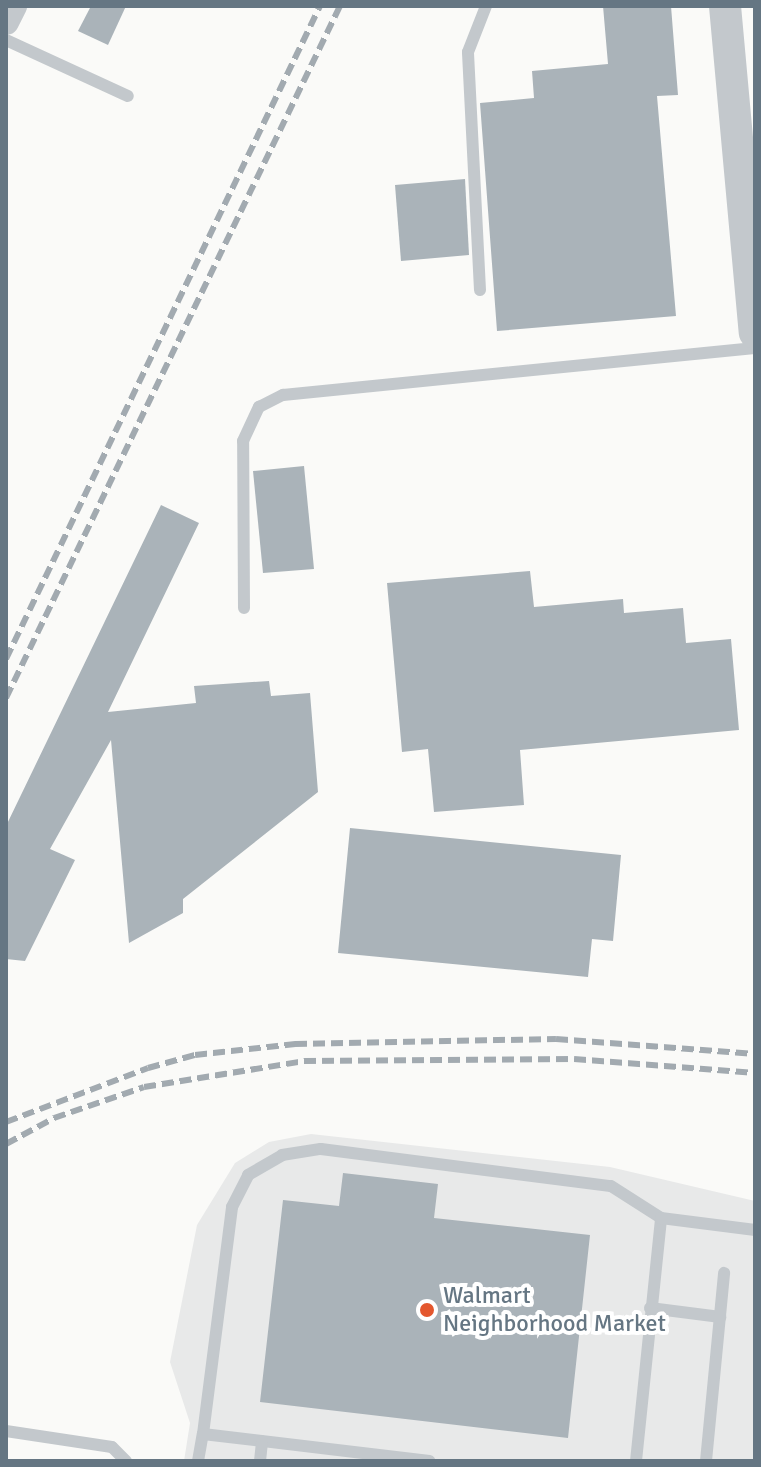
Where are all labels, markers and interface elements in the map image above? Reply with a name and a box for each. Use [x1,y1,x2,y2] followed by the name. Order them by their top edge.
[443,1282,666,1338] place label: Walmart Neighborhood Market
[418,1301,436,1319] marker: Walmart Neighborhood Market

